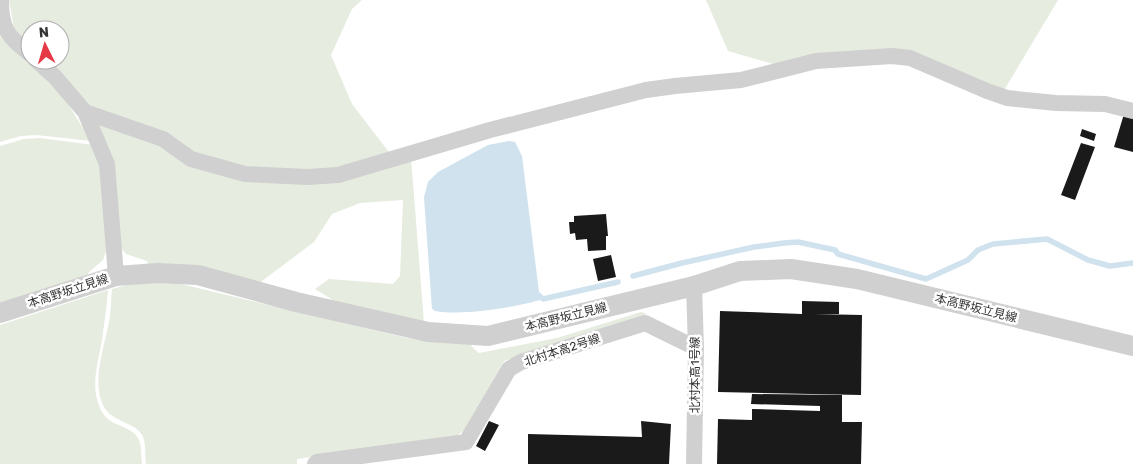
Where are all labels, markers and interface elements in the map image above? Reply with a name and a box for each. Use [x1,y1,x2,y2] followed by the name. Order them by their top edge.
[20,20,70,70] north arrow
[38,24,50,41] text: N
[26,271,110,311] street label: 本高野坂立見線
[934,291,1018,325] street label: 本高野坂立見線
[524,300,608,334] street label: 本高野坂立見線
[522,331,602,369] street label: 北村本高2号線
[688,336,702,414] street label: 北村本高1号線

